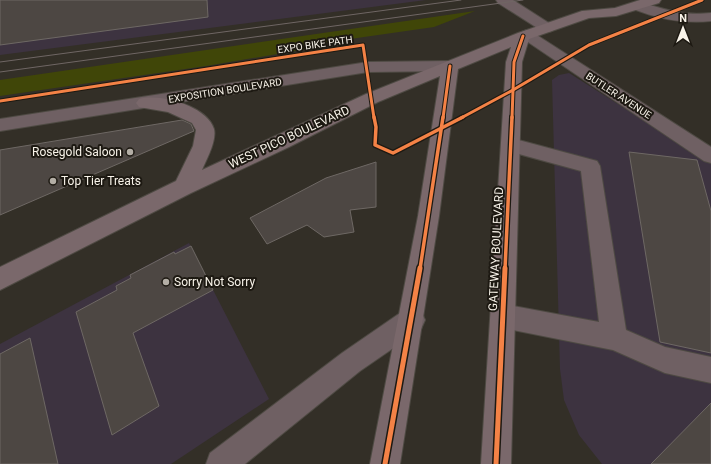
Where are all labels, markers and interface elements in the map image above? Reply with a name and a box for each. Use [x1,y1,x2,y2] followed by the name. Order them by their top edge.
[663,8,703,48] north arrow
[679,12,687,25] text: N
[277,34,353,55] street label: EXPO BIKE PATH
[584,70,654,121] street label: BUTLER AVENUE
[168,76,283,105] street label: EXPOSITION BOULEVARD
[226,103,352,171] street label: WEST PICO BOULEVARD
[32,145,122,159] place label: Rosegold Saloon
[125,147,135,157] marker: Rosegold Saloon
[61,174,141,188] place label: Top Tier Treats
[48,176,58,186] marker: Top Tier Treats
[486,187,506,311] street label: GATEWAY BOULEVARD
[174,275,255,289] place label: Sorry Not Sorry
[161,277,171,287] marker: Sorry Not Sorry

